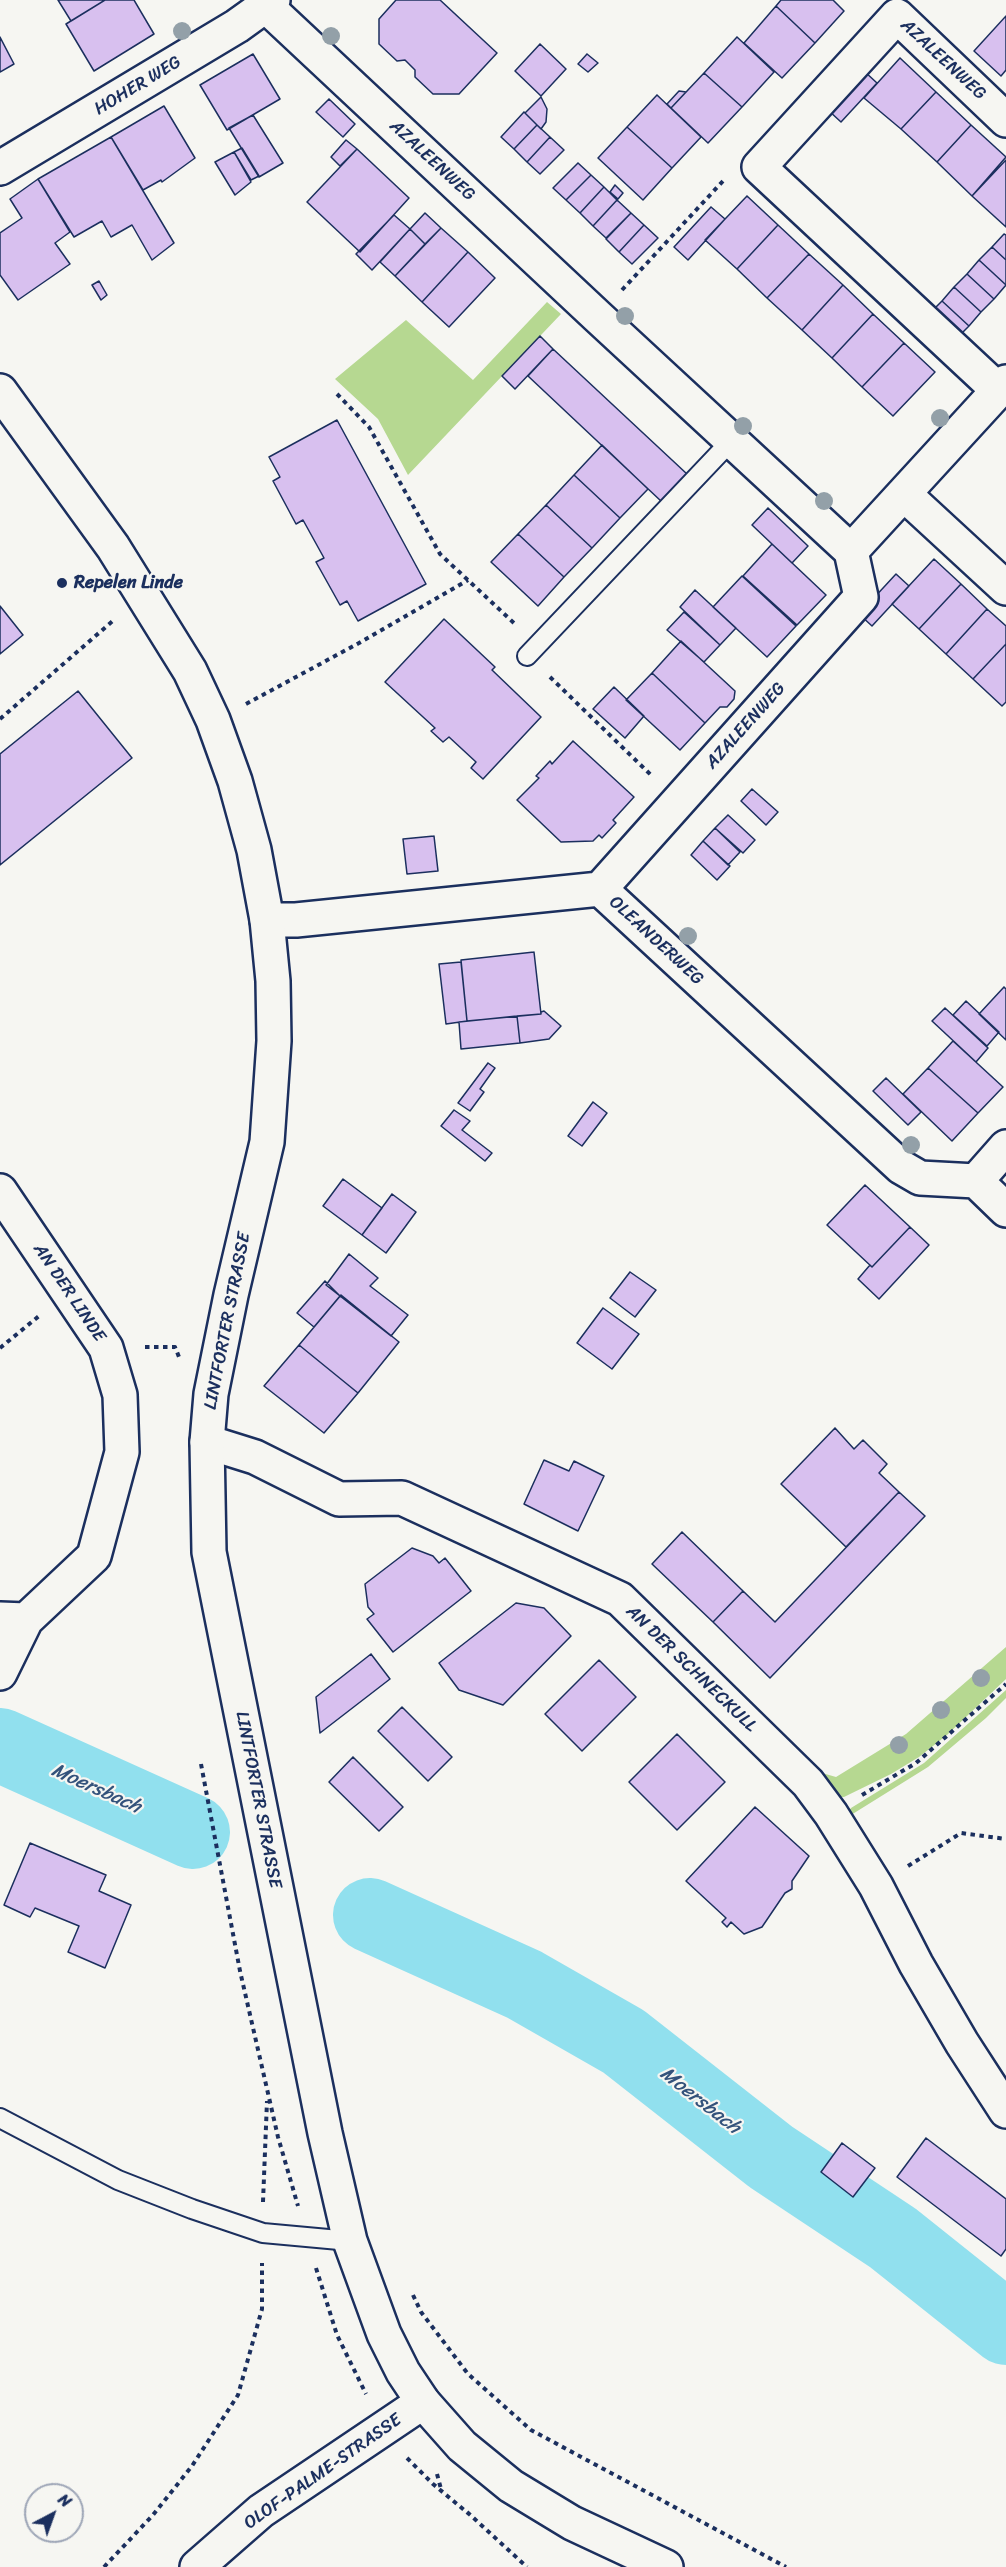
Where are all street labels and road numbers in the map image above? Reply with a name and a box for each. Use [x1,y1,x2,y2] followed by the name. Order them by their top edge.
[896,15,990,105] street label: AZALEENWEG
[91,52,185,120] street label: HOHER WEG
[385,116,479,206] street label: AZALEENWEG
[701,678,791,774] street label: AZALEENWEG
[604,892,708,990] street label: OLEANDERWEG
[200,1231,256,1411] street label: LINTFORTER STRASSE
[28,1240,110,1346] street label: AN DER LINDE
[621,1601,761,1737] street label: AN DER SCHNECKULL
[230,1710,286,1890] street label: LINTFORTER STRASSE
[240,2410,406,2534] street label: OLOF-PALME-STRASSE

